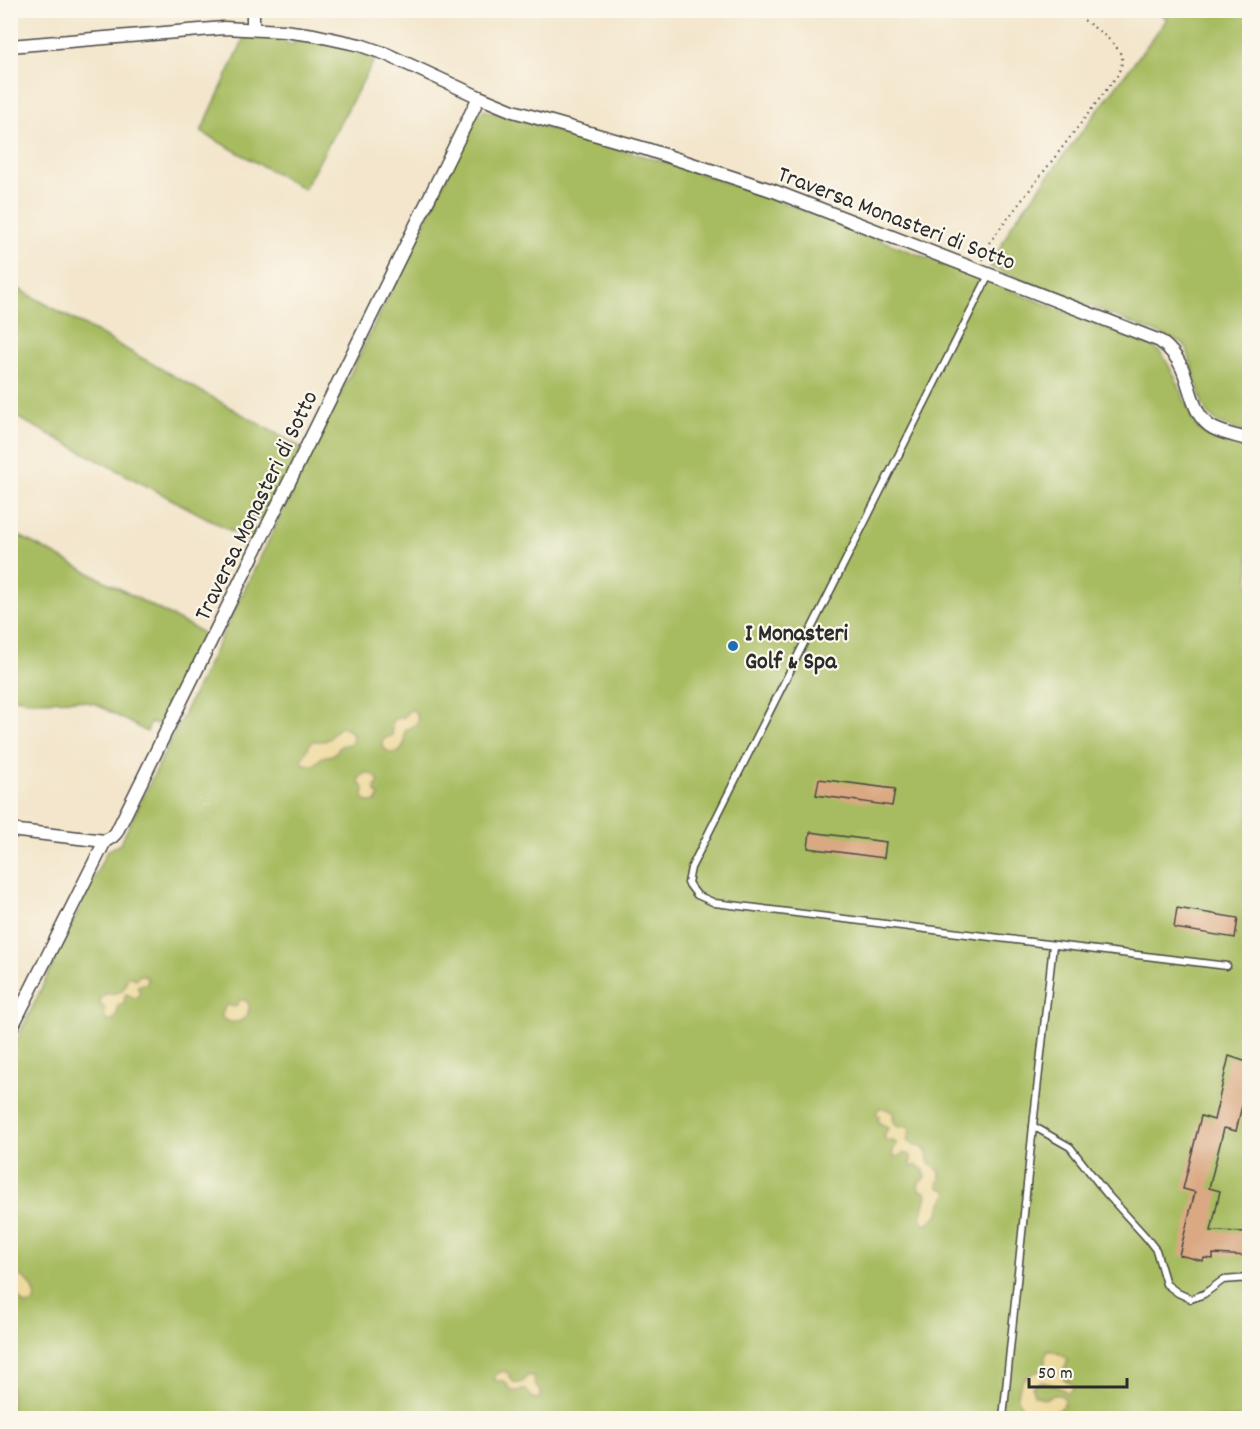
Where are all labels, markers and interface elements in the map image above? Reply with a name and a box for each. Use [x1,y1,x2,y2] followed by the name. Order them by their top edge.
[772,159,1020,281] street label: Traversa Monasteri di Sotto
[187,385,328,627] street label: Traversa Monasteri di Sotto
[745,618,848,680] place label: I Monasteri Golf & Spa
[726,639,740,653] marker: I Monasteri Golf & Spa
[1029,1351,1126,1389] scale bar
[1038,1362,1073,1387] text: 50 m

